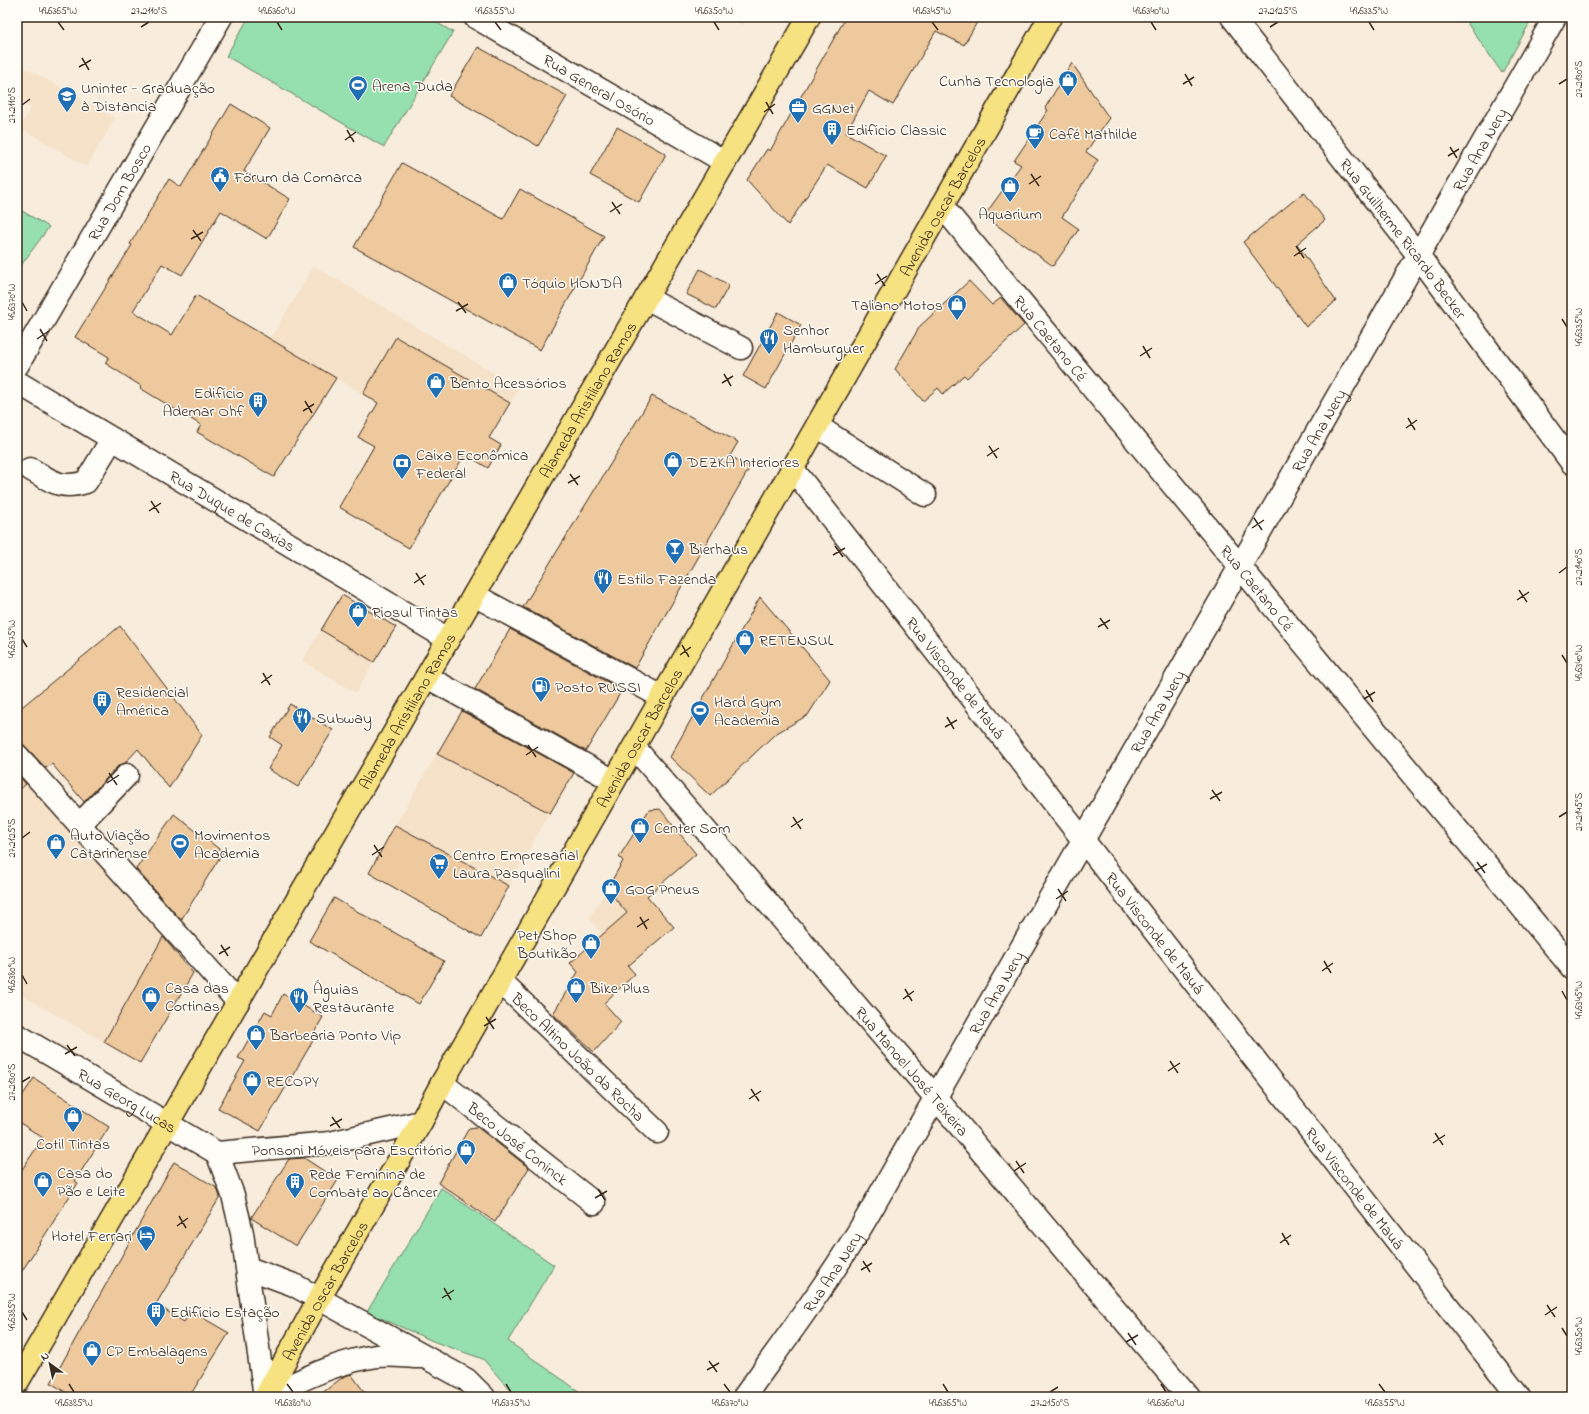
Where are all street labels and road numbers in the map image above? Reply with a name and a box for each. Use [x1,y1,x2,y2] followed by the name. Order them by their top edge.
[538,49,659,133] street label: Rua General Osório
[1447,104,1515,196] street label: Rua Ana Nery
[894,133,993,281] street label: Avenida Oscar Barcelos
[83,139,159,246] street label: Rua Dom Bosco
[1333,154,1471,325] street label: Rua Guilherme Ricardo Becker
[1007,291,1093,388] street label: Rua Caetano Cé
[534,318,644,483] street label: Alameda Aristiliano Ramos
[1286,385,1353,477] street label: Rua Ana Nery
[164,465,299,559] street label: Rua Duque de Caxias
[1213,540,1299,638] street label: Rua Caetano Cé
[899,613,1010,745] street label: Rua Visconde de Mauá
[354,629,463,795] street label: Alameda Aristiliano Ramos
[591,664,690,813] street label: Avenida Oscar Barcelos
[1125,666,1192,759] street label: Rua Ana Nery
[1099,868,1209,1000] street label: Rua Visconde de Mauá
[964,947,1031,1040] street label: Rua Ana Nery
[504,987,649,1128] street label: Beco Altino João da Rocha
[848,1002,974,1142] street label: Rua Manoel José Teixeira
[72,1063,180,1140] street label: Rua Georg Lucas
[460,1097,573,1193] street label: Beco José Coninck
[1298,1123,1409,1255] street label: Rua Visconde de Mauá
[277,1217,375,1366] street label: Avenida Oscar Barcelos
[798,1228,869,1318] street label: Rua Ana Nery

